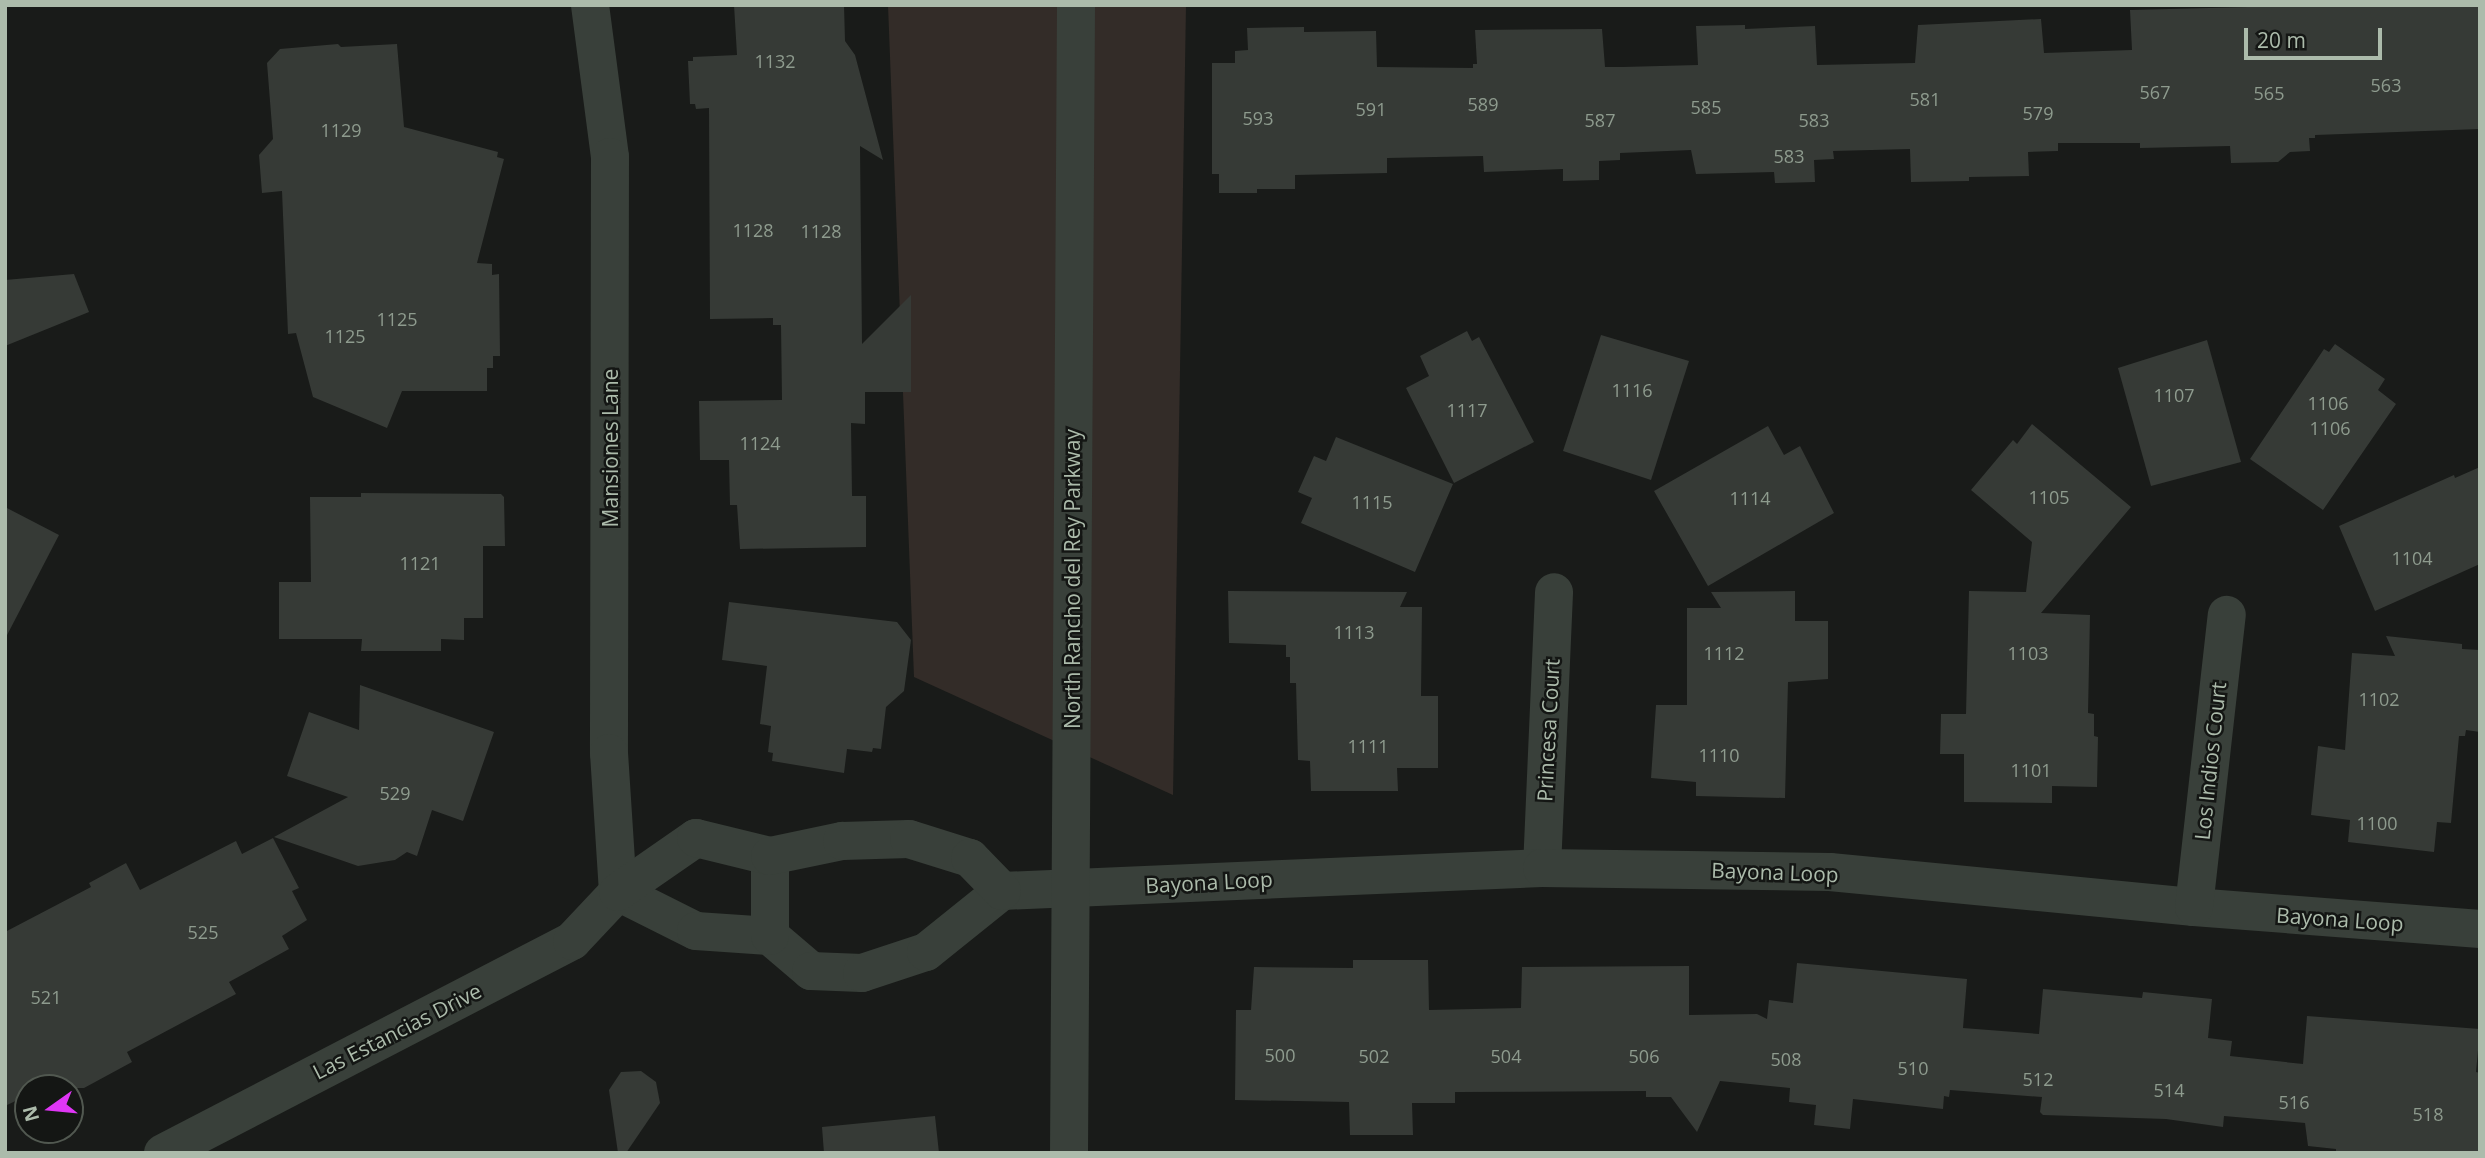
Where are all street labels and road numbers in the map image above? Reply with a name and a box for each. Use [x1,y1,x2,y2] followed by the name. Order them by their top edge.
[597,369,623,527] street label: Mansiones Lane
[1059,429,1085,729] street label: North Rancho del Rey Parkway
[1532,658,1564,802] street label: Princesa Court
[2189,681,2231,841] street label: Los Indios Court
[1711,857,1839,887] street label: Bayona Loop
[1145,866,1273,898] street label: Bayona Loop
[2276,902,2404,936] street label: Bayona Loop
[309,978,485,1084] street label: Las Estancias Drive

